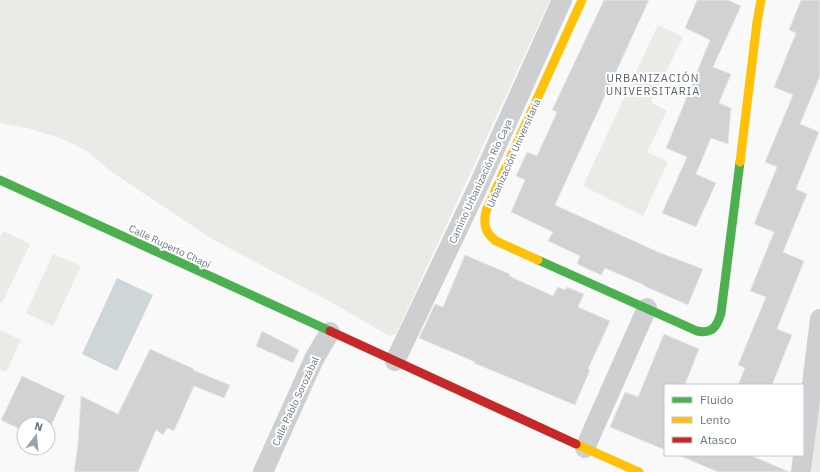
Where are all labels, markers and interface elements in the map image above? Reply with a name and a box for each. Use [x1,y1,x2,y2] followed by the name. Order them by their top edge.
[606,71,700,98] district label: URBANIZACIÓN UNIVERSITARIA
[484,96,544,210] street label: Urbanización Universitaria
[446,116,515,246] street label: Camino Urbanización Río Caya
[127,222,213,271] street label: Calle Ruperto Chapí
[269,354,322,448] street label: Calle Pablo Sorozábal
[664,384,804,456] legend
[700,392,734,407] text: Fluido
[700,412,730,427] text: Lento
[16,416,56,456] north arrow
[33,419,45,434] text: N
[700,432,737,447] text: Atasco

